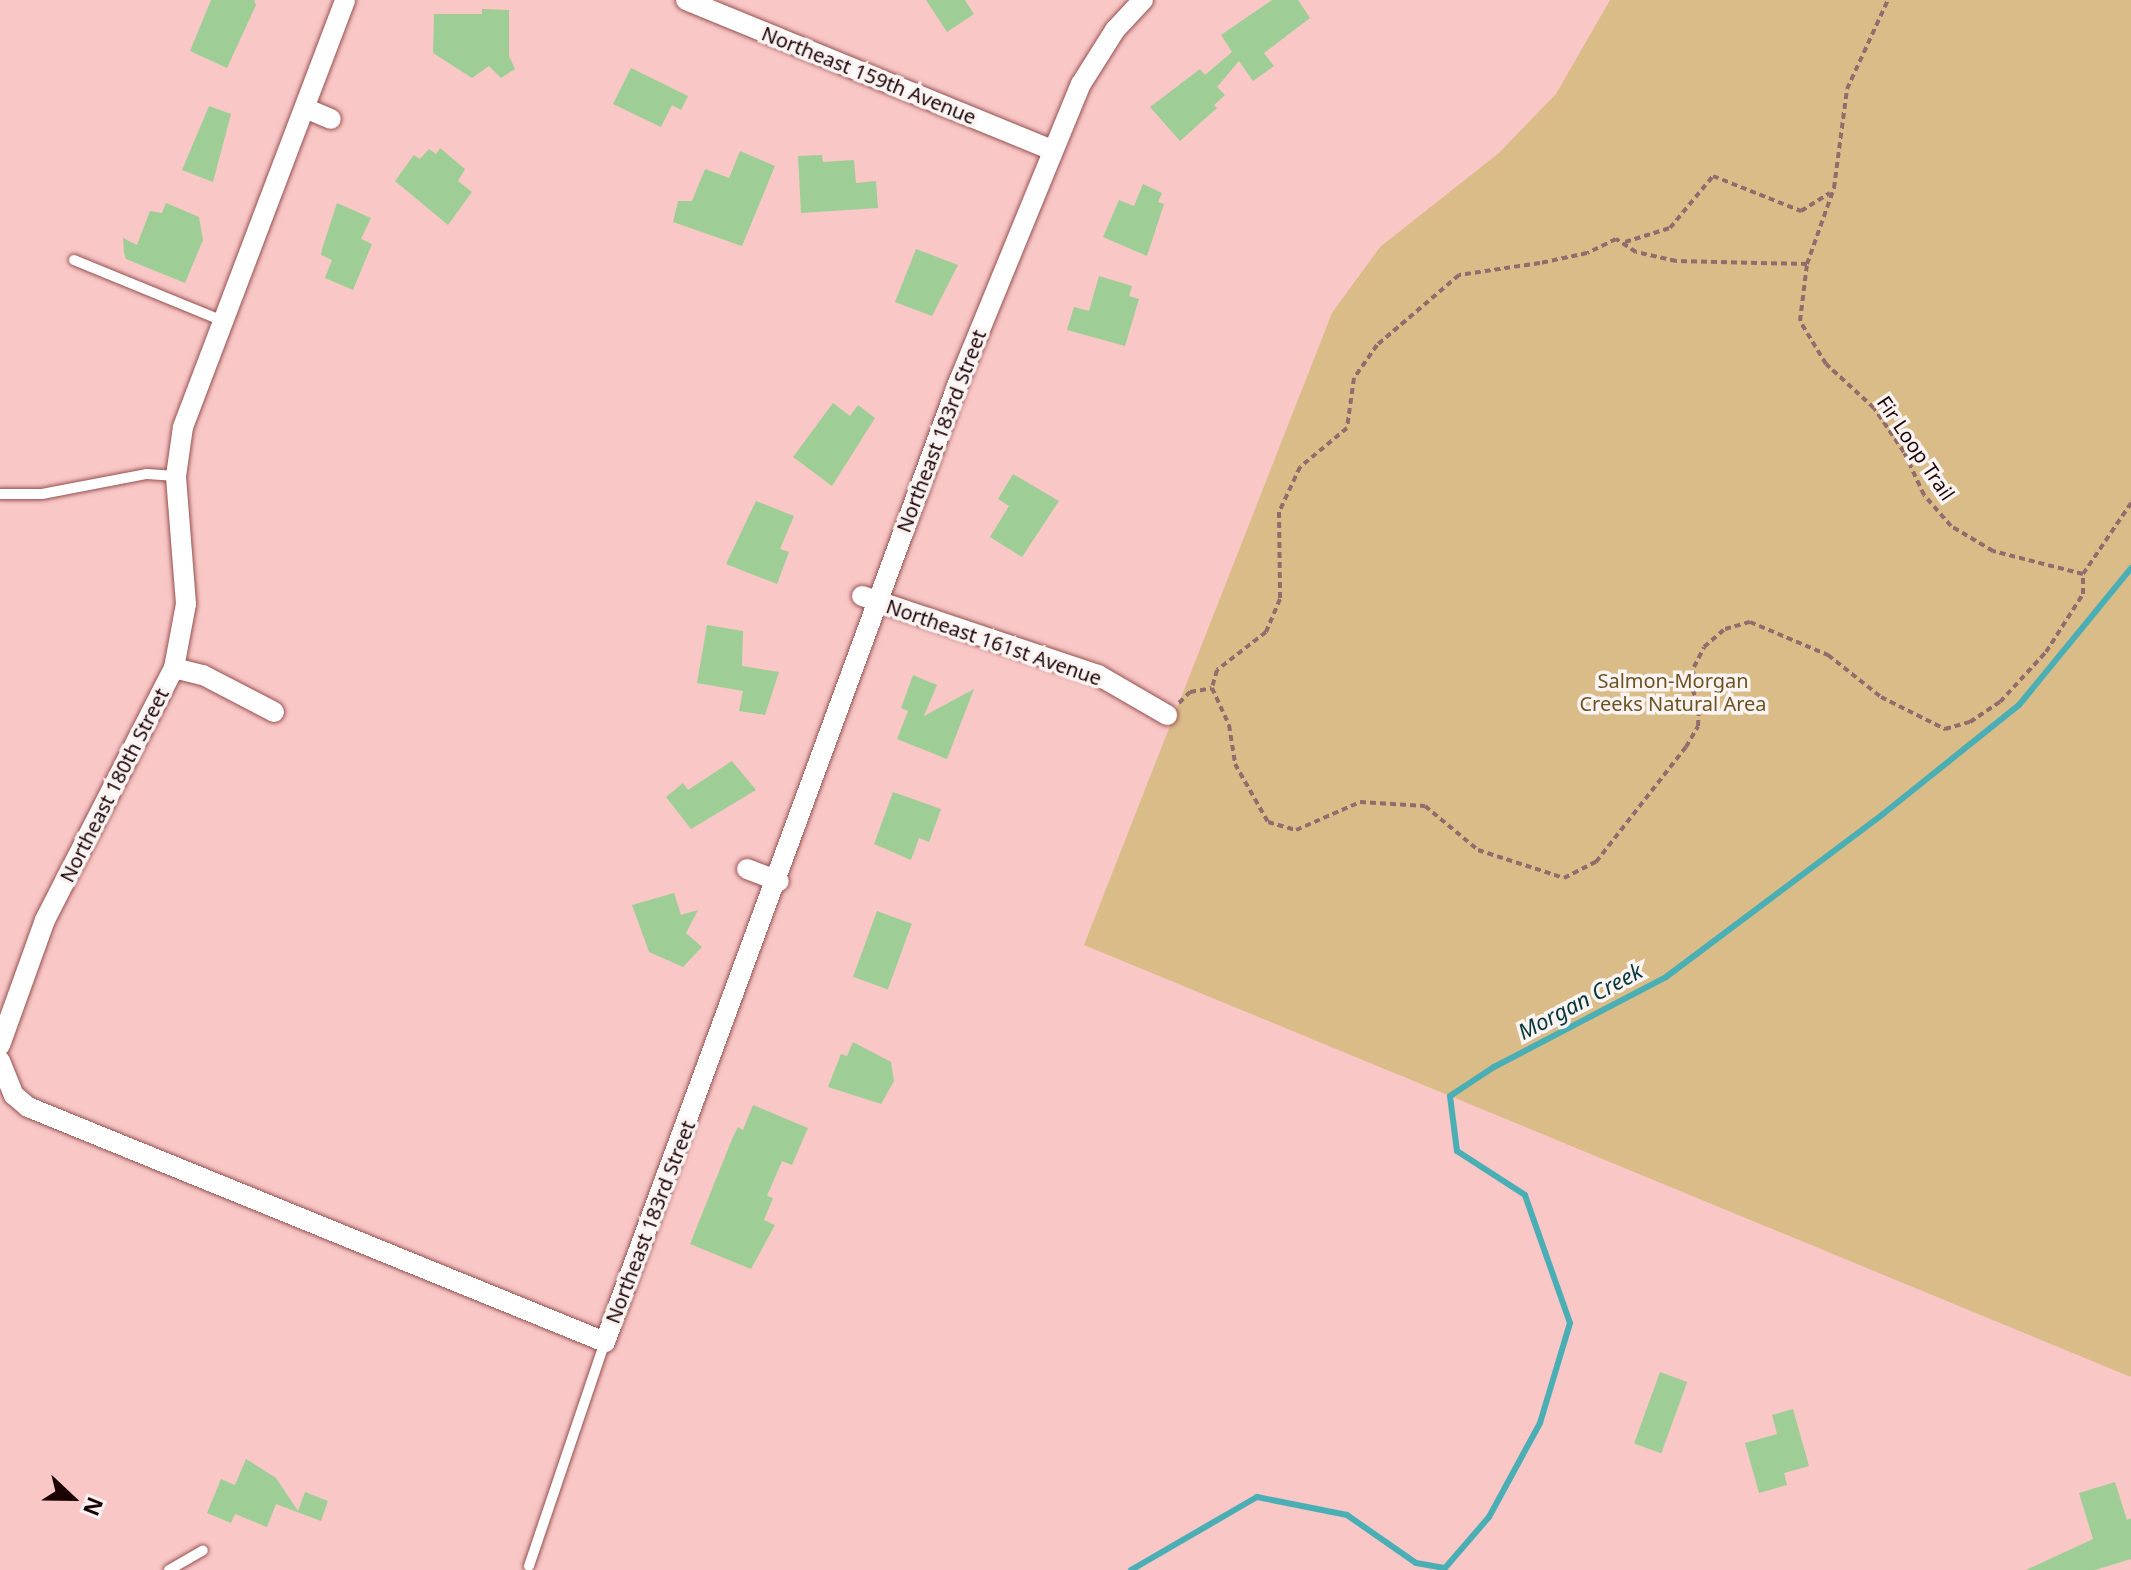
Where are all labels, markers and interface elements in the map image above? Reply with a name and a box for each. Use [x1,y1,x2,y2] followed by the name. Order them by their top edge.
[758,21,980,129] street label: Northeast 159th Avenue
[891,326,991,536] street label: Northeast 183rd Street
[1872,391,1960,505] street label: Fir Loop Trail
[883,594,1105,690] street label: Northeast 161st Avenue
[1579,669,1767,716] park label: Salmon-Morgan Creeks Natural Area
[55,684,173,886] street label: Northeast 180th Street
[1513,957,1647,1045] water label: Morgan Creek
[600,1117,700,1327] street label: Northeast 183rd Street
[32,1458,112,1538] north arrow
[77,1493,112,1521] text: N

